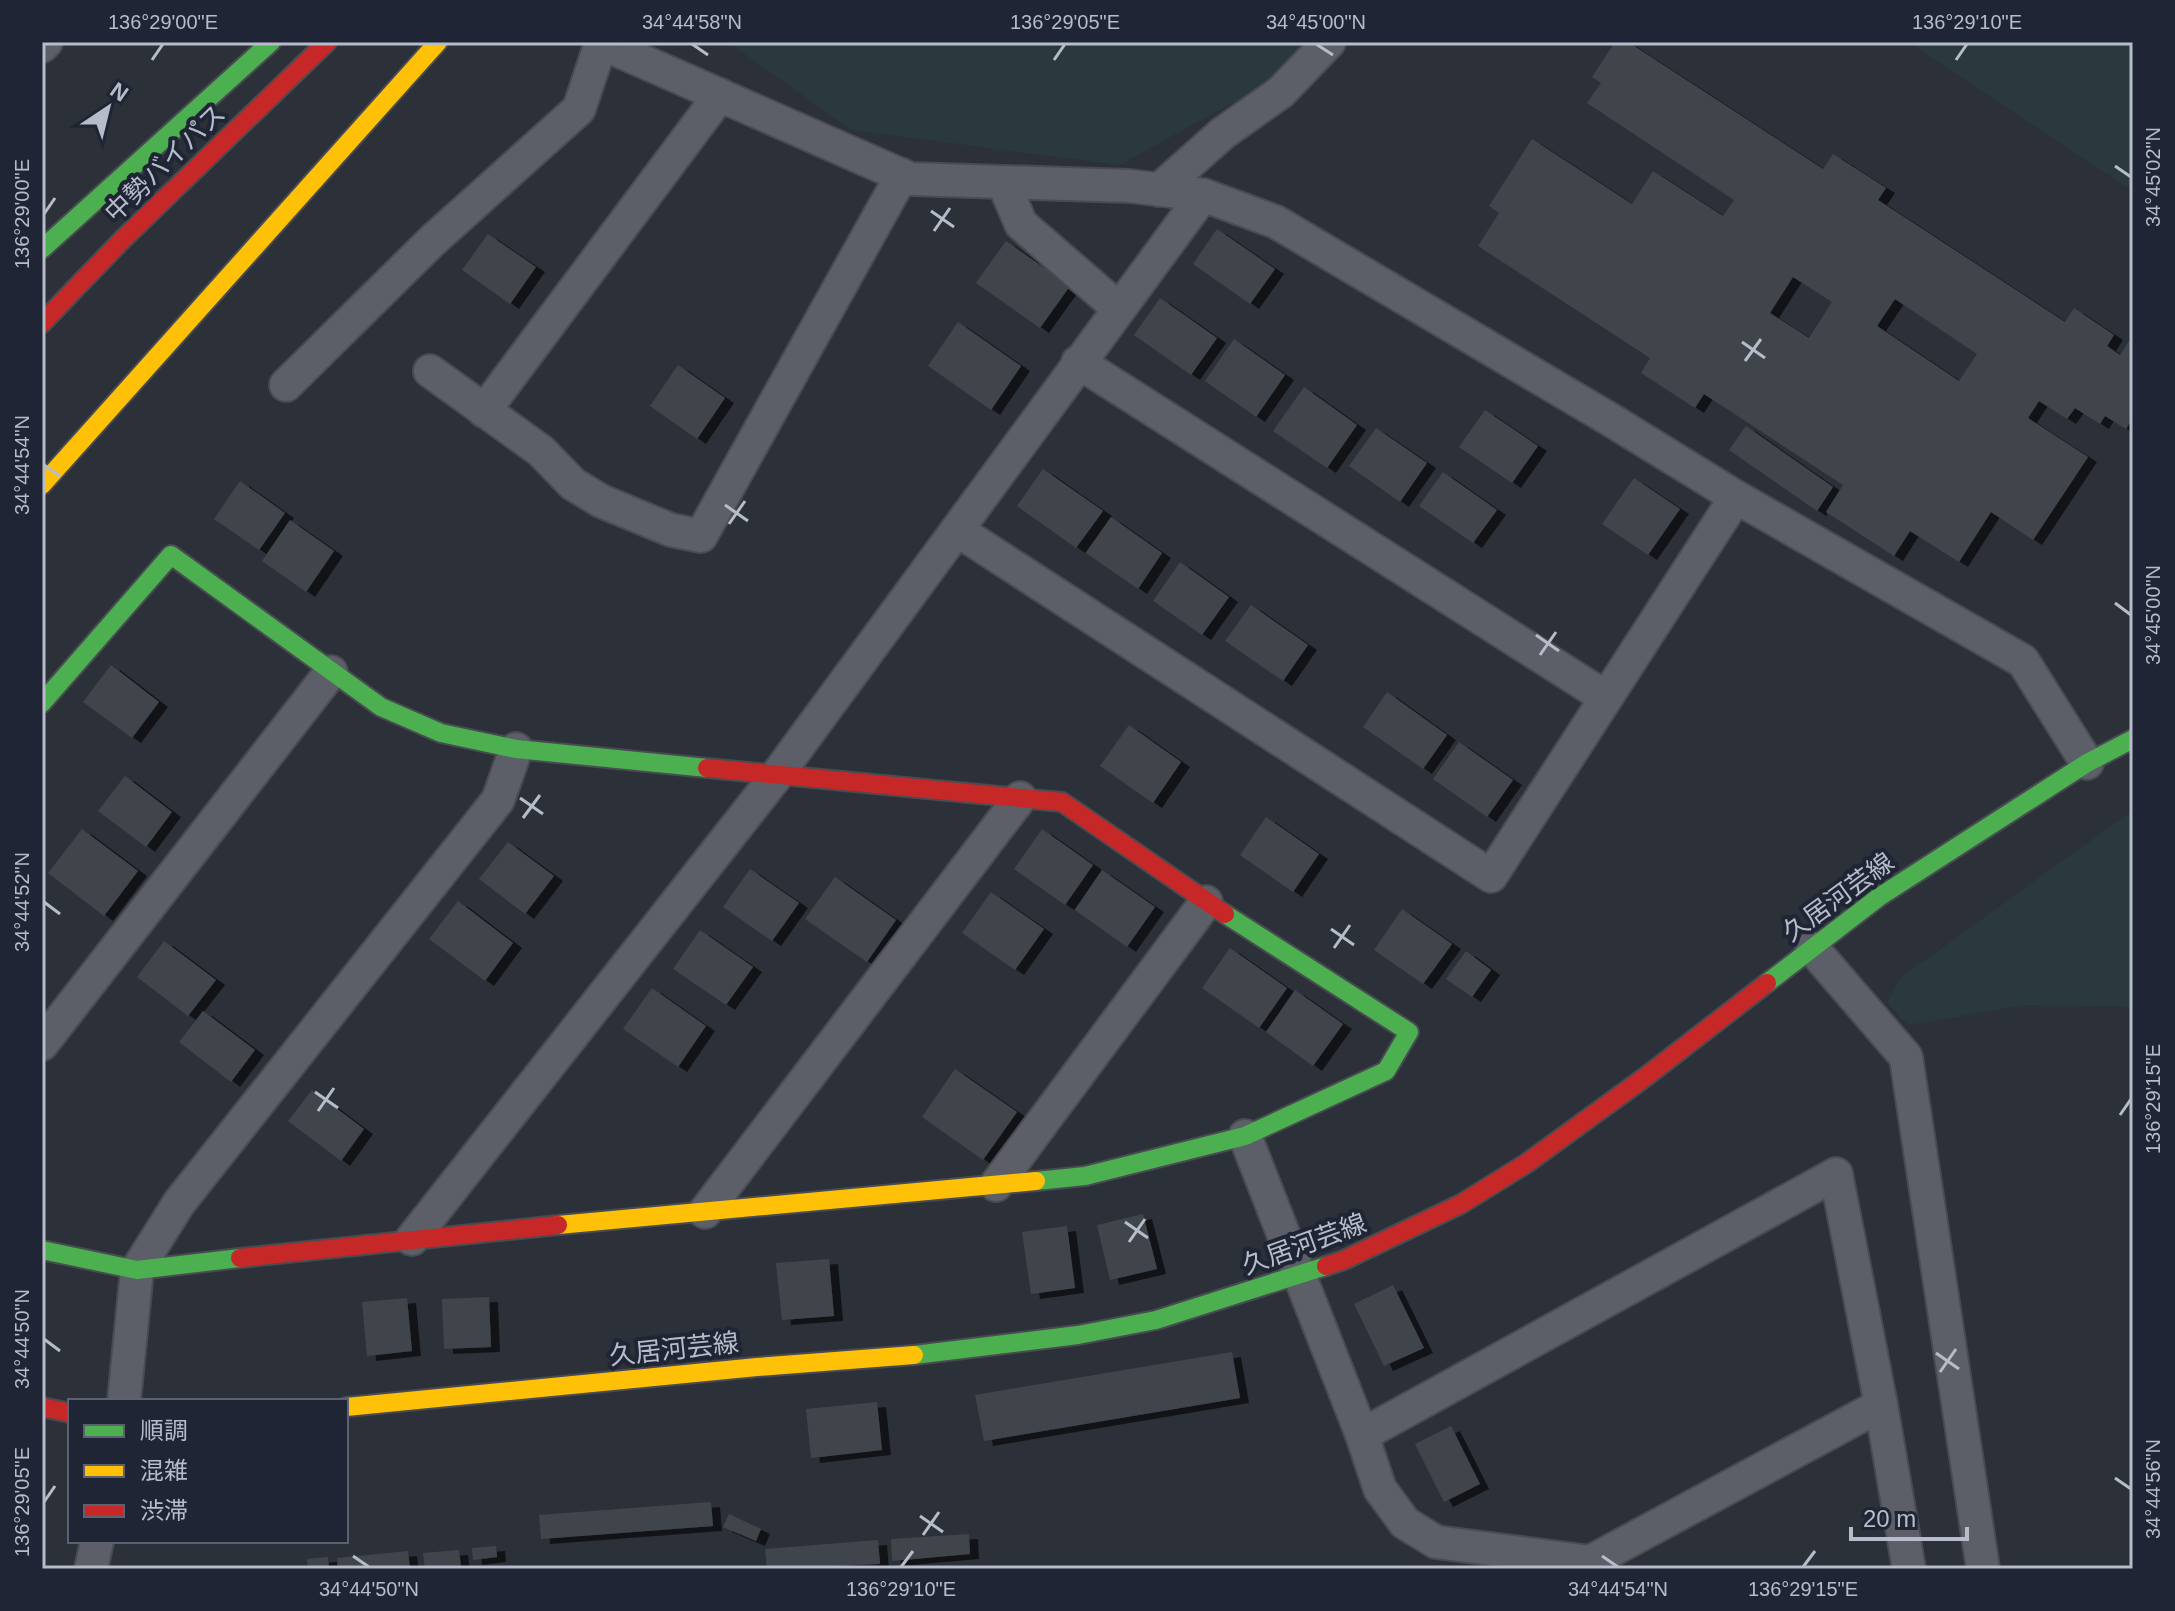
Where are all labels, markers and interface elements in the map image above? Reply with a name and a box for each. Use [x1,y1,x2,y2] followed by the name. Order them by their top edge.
[108,11,218,33] text: 136°29'00"E
[642,11,742,33] text: 34°44'58"N
[1010,11,1120,33] text: 136°29'05"E
[1266,11,1366,33] text: 34°45'00"N
[1912,11,2022,33] text: 136°29'10"E
[68,68,148,148] north arrow
[106,77,133,107] text: N
[99,98,231,228] street label: 中勢バイパス
[2142,127,2164,227] text: 34°45'02"N
[11,159,33,269] text: 136°29'00"E
[11,415,33,515] text: 34°44'54"N
[2142,565,2164,665] text: 34°45'00"N
[1777,847,1899,947] street label: 久居河芸線
[11,852,33,952] text: 34°44'52"N
[2142,1044,2164,1154] text: 136°29'15"E
[1238,1208,1370,1280] street label: 久居河芸線
[11,1289,33,1389] text: 34°44'50"N
[608,1327,740,1371] street label: 久居河芸線
[68,1399,348,1543] legend
[140,1417,188,1444] text: 順調
[2142,1439,2164,1539] text: 34°44'56"N
[11,1447,33,1557] text: 136°29'05"E
[140,1457,188,1484] text: 混雑
[1851,1491,1967,1541] scale bar
[140,1497,188,1524] text: 渋滞
[1863,1505,1916,1532] text: 20 m
[319,1578,419,1600] text: 34°44'50"N
[846,1578,956,1600] text: 136°29'10"E
[1568,1578,1668,1600] text: 34°44'54"N
[1748,1578,1858,1600] text: 136°29'15"E

